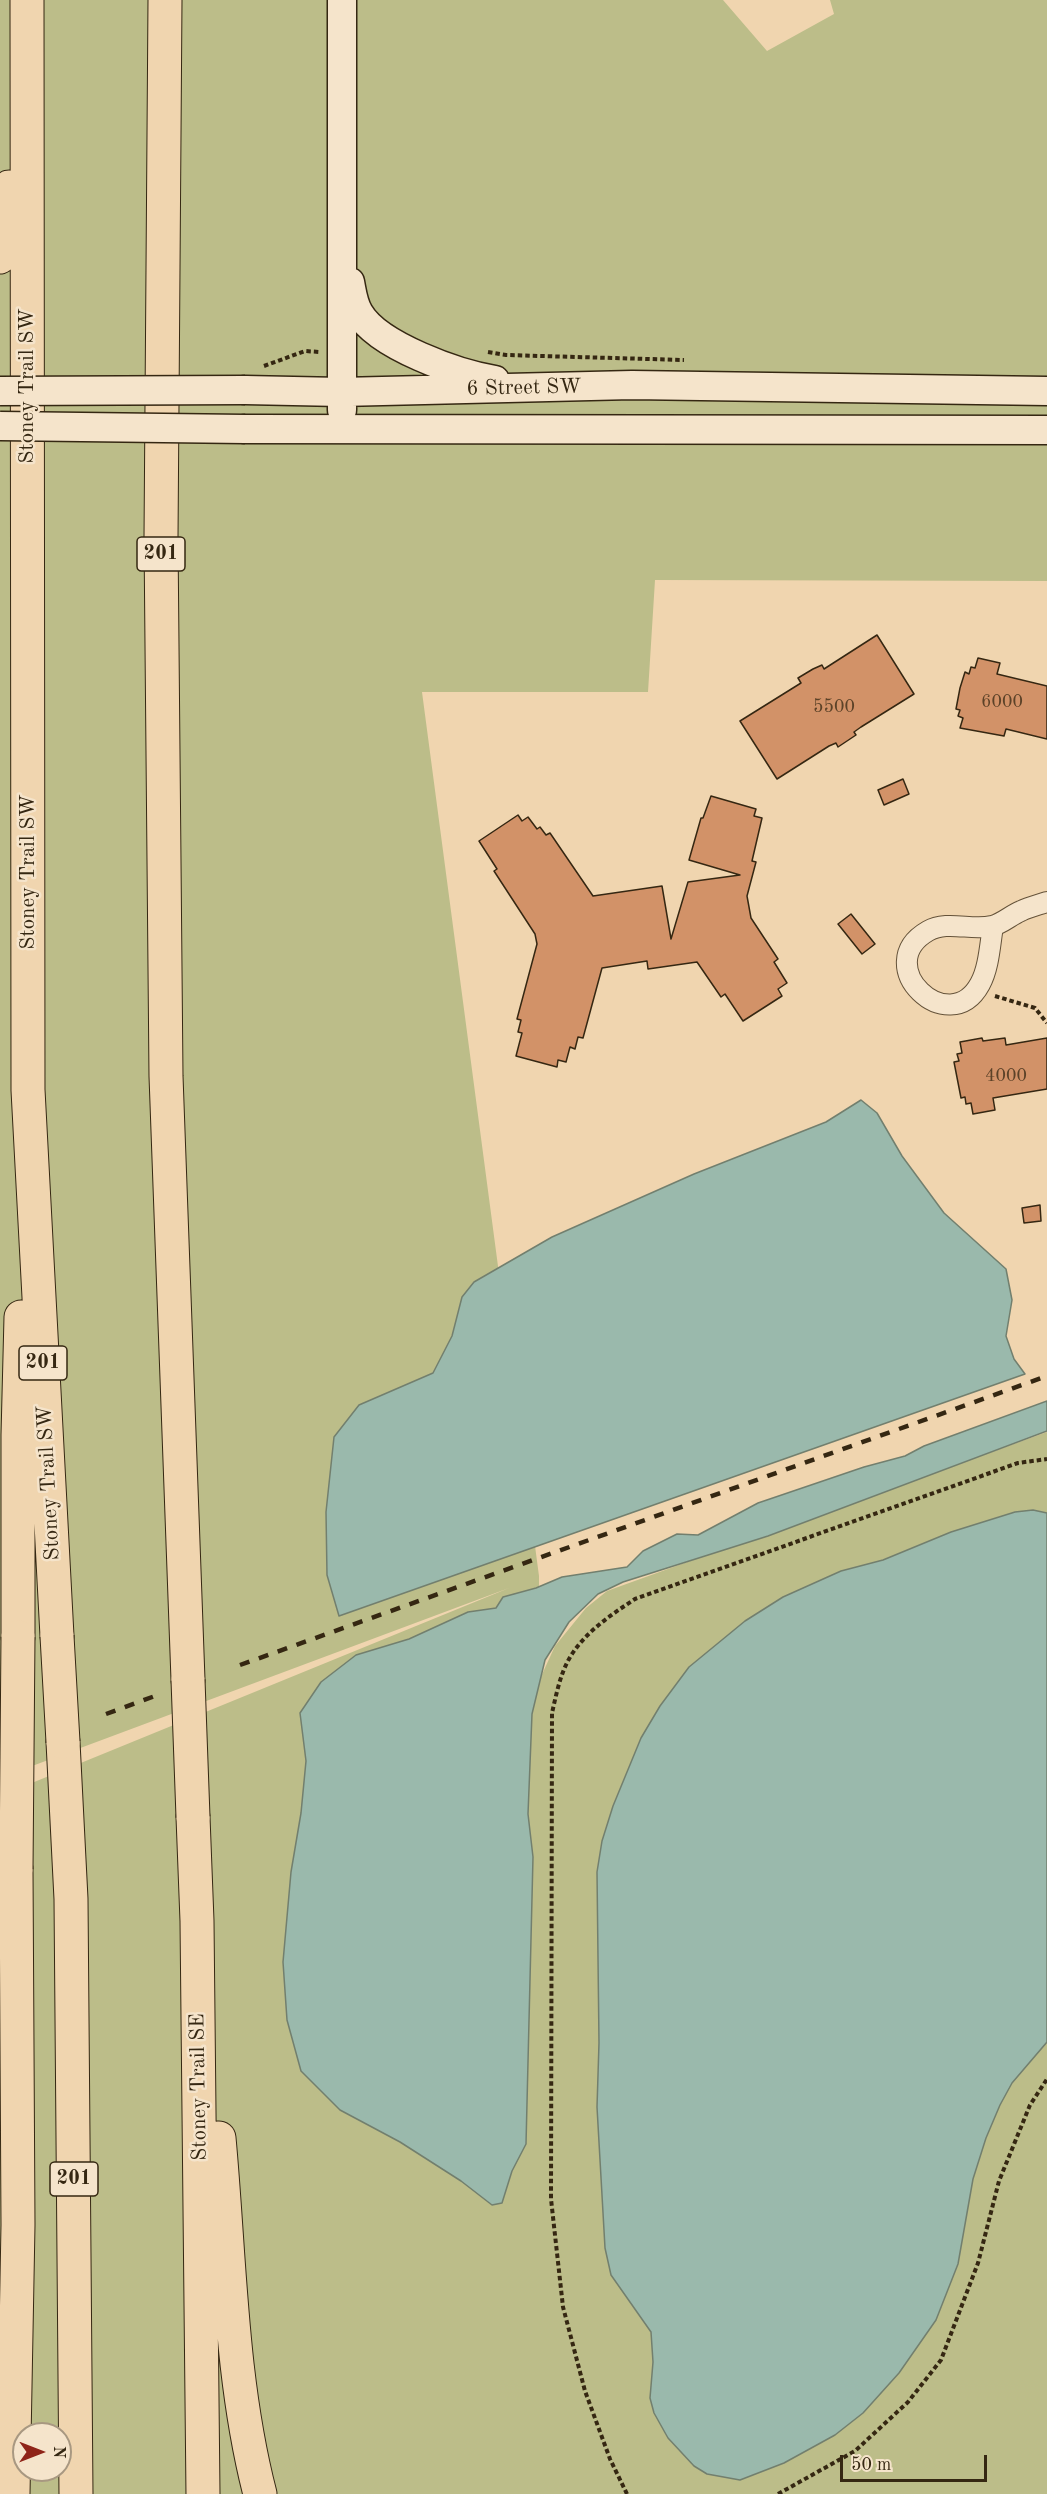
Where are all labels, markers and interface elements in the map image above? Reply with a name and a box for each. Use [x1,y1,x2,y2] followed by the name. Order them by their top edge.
[14,308,40,464] street label: Stoney Trail SW
[466,374,582,402] street label: 6 Street SW
[137,537,185,571] road number: 201
[981,691,1023,713] house number: 6000
[813,696,855,718] house number: 5500
[15,794,41,950] street label: Stoney Trail SW
[985,1065,1027,1087] house number: 4000
[19,1346,67,1380] road number: 201
[32,1405,66,1561] street label: Stoney Trail SW
[185,2013,213,2161] street label: Stoney Trail SE
[50,2162,98,2196] road number: 201
[12,2422,72,2482] north arrow
[843,2443,990,2481] scale bar
[50,2446,66,2458] text: N
[851,2456,891,2474] text: 50 m

